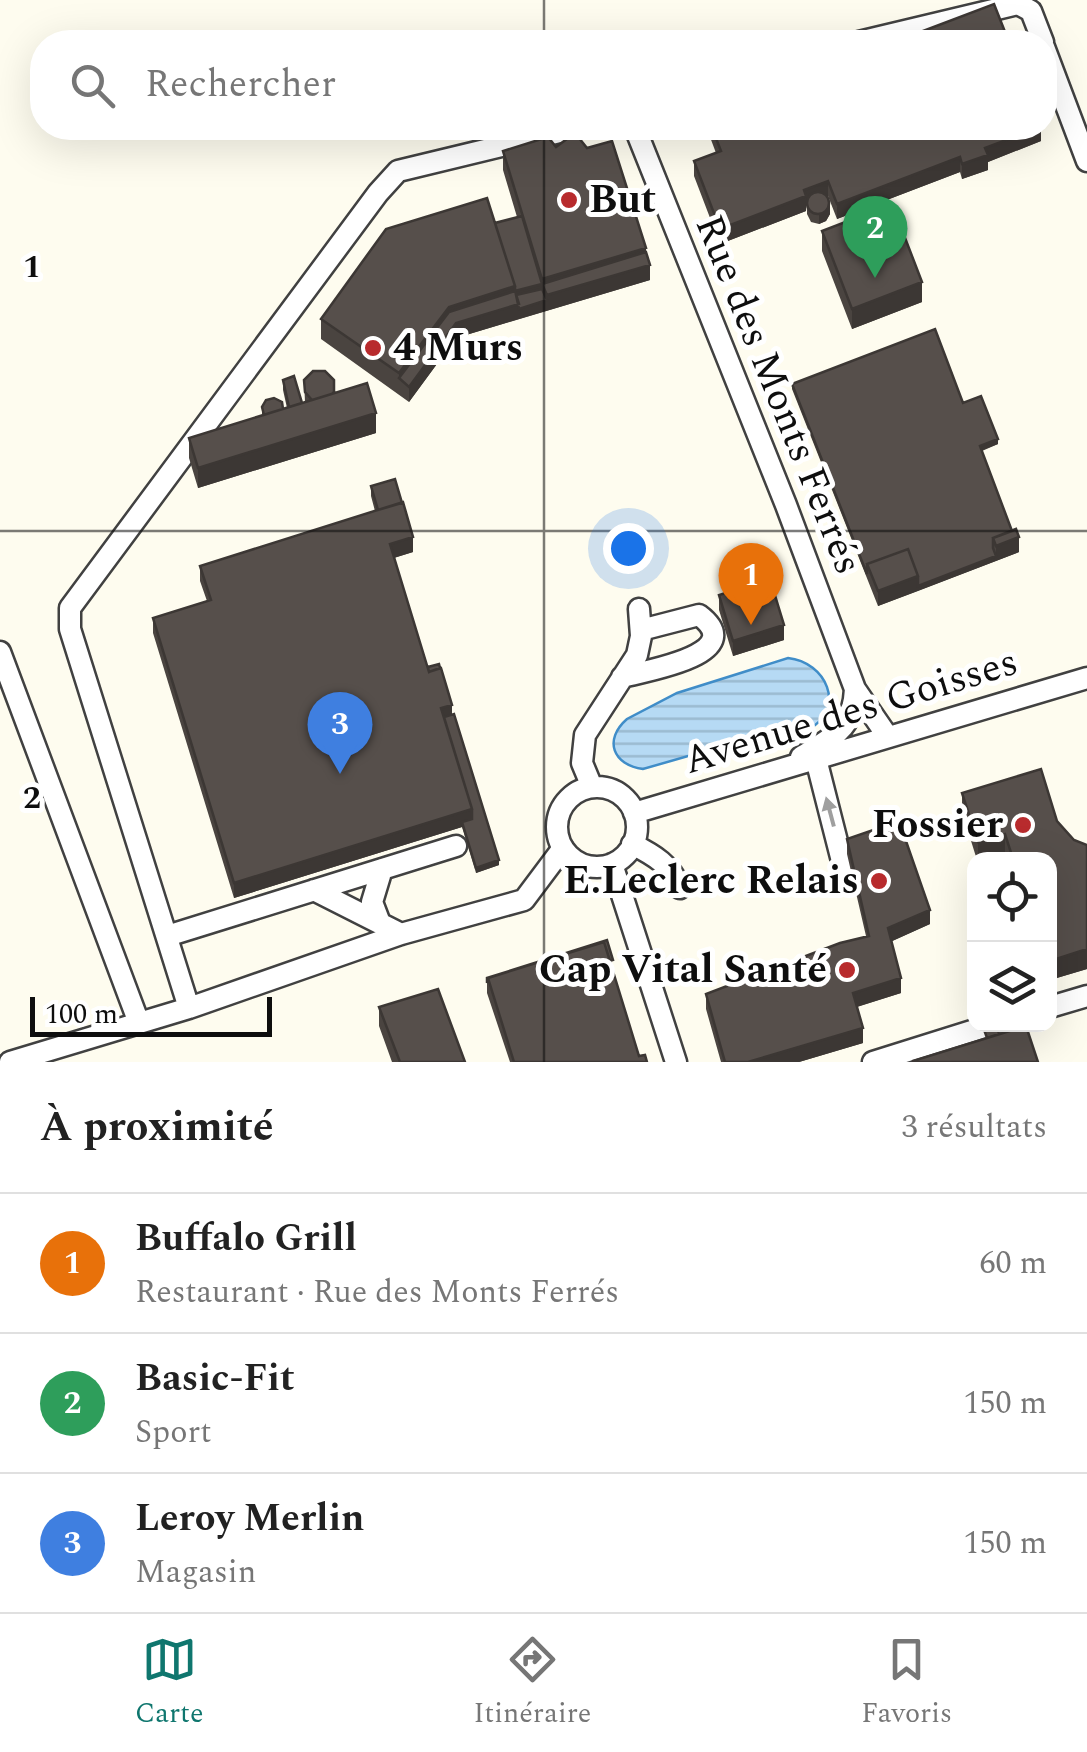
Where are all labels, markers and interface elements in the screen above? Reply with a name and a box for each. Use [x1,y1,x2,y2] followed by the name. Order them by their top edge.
[30,30,1057,140] search box
[145,56,336,114] text: Rechercher
[65,58,120,113] icon: search
[589,170,656,231] place label: But
[558,189,580,211] marker: But
[842,196,908,278] pin: 2
[678,206,878,584] street label: Rue des Monts Ferrés
[23,243,41,292] text: 1
[393,318,523,379] place label: 4 Murs
[362,337,384,359] marker: 4 Murs
[603,523,654,574] your location
[718,542,784,625] pin: 1
[676,632,1026,792] street label: Avenue des Goisses
[308,692,372,774] pin: 3
[23,774,41,823] text: 2
[872,795,1003,856] place label: Fossier
[822,796,837,827] one-way arrow
[1012,814,1034,836] marker: Fossier
[563,851,859,912] place label: E.Leclerc Relais
[967,852,1057,1032] map controls
[967,852,1057,942] button: locate
[868,870,890,892] marker: E.Leclerc Relais
[539,940,827,1001] place label: Cap Vital Santé
[967,942,1057,1032] button: layers
[836,959,858,981] marker: Cap Vital Santé
[30,992,272,1036] scale bar
[45,993,118,1036] text: 100 m
[40,1096,273,1159] text: À proximité
[901,1103,1047,1152] text: 3 résultats
[135,1210,357,1268] text: Buffalo Grill
[64,1239,81,1288] text: 1
[979,1239,1047,1288] text: 60 m
[135,1268,619,1317] text: Restaurant · Rue des Monts Ferrés
[135,1350,295,1408] text: Basic-Fit
[64,1379,81,1428] text: 2
[963,1379,1047,1428] text: 150 m
[135,1408,212,1457] text: Sport
[135,1490,365,1548] text: Leroy Merlin
[64,1519,81,1568] text: 3
[963,1519,1047,1568] text: 150 m
[135,1548,256,1597] text: Magasin
[135,1632,204,1735] tab: Carte
[473,1632,591,1735] tab: Itinéraire
[861,1632,952,1735] tab: Favoris

